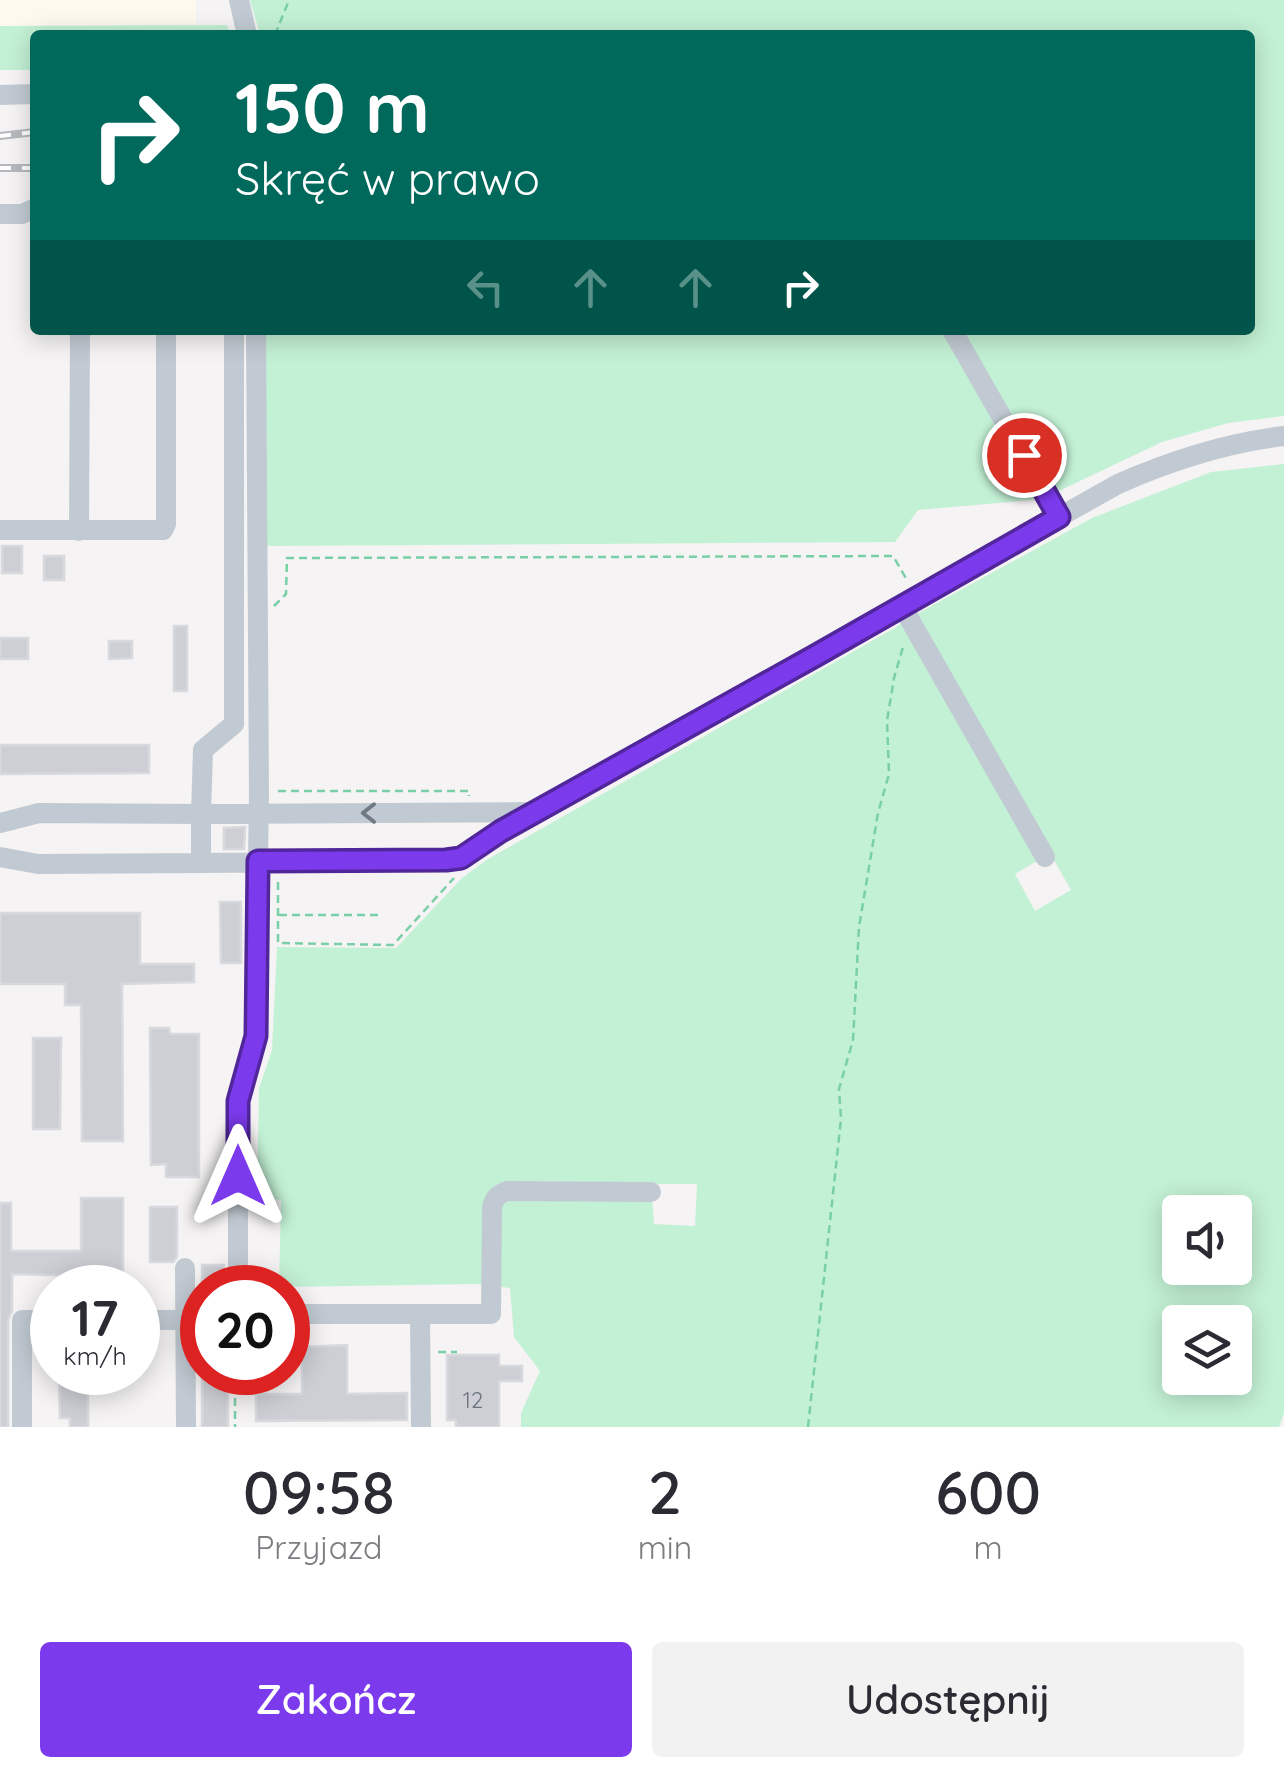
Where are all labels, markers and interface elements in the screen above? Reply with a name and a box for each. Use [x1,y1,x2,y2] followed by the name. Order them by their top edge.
[235,63,430,151] text: 150 m
[70,70,200,200] icon: right
[235,150,540,206] text: Skręć w prawo
[458,260,513,315] icon: left
[563,260,618,315] icon: ahead
[668,260,723,315] icon: ahead
[773,260,828,315] icon: right
[982,413,1067,498] pin
[997,428,1052,483] icon: arrive
[361,802,376,824] one-way arrow
[186,1124,290,1228] position arrow
[1162,1195,1252,1395] map controls
[1162,1195,1252,1285] button: sound
[180,1265,310,1395] speed limit sign: 20
[72,1286,118,1349] text: 17
[1162,1305,1252,1395] button: layers
[63,1340,127,1371] text: km/h
[463,1386,483,1414] house number: 12
[243,1454,395,1529] text: 09:58
[648,1454,682,1529] text: 2
[935,1454,1041,1529] text: 600
[255,1527,383,1567] text: Przyjazd
[638,1527,692,1567] text: min
[974,1527,1003,1567] text: m
[40,1642,632,1757] button: Zakończ
[652,1642,1244,1757] button: Udostępnij

